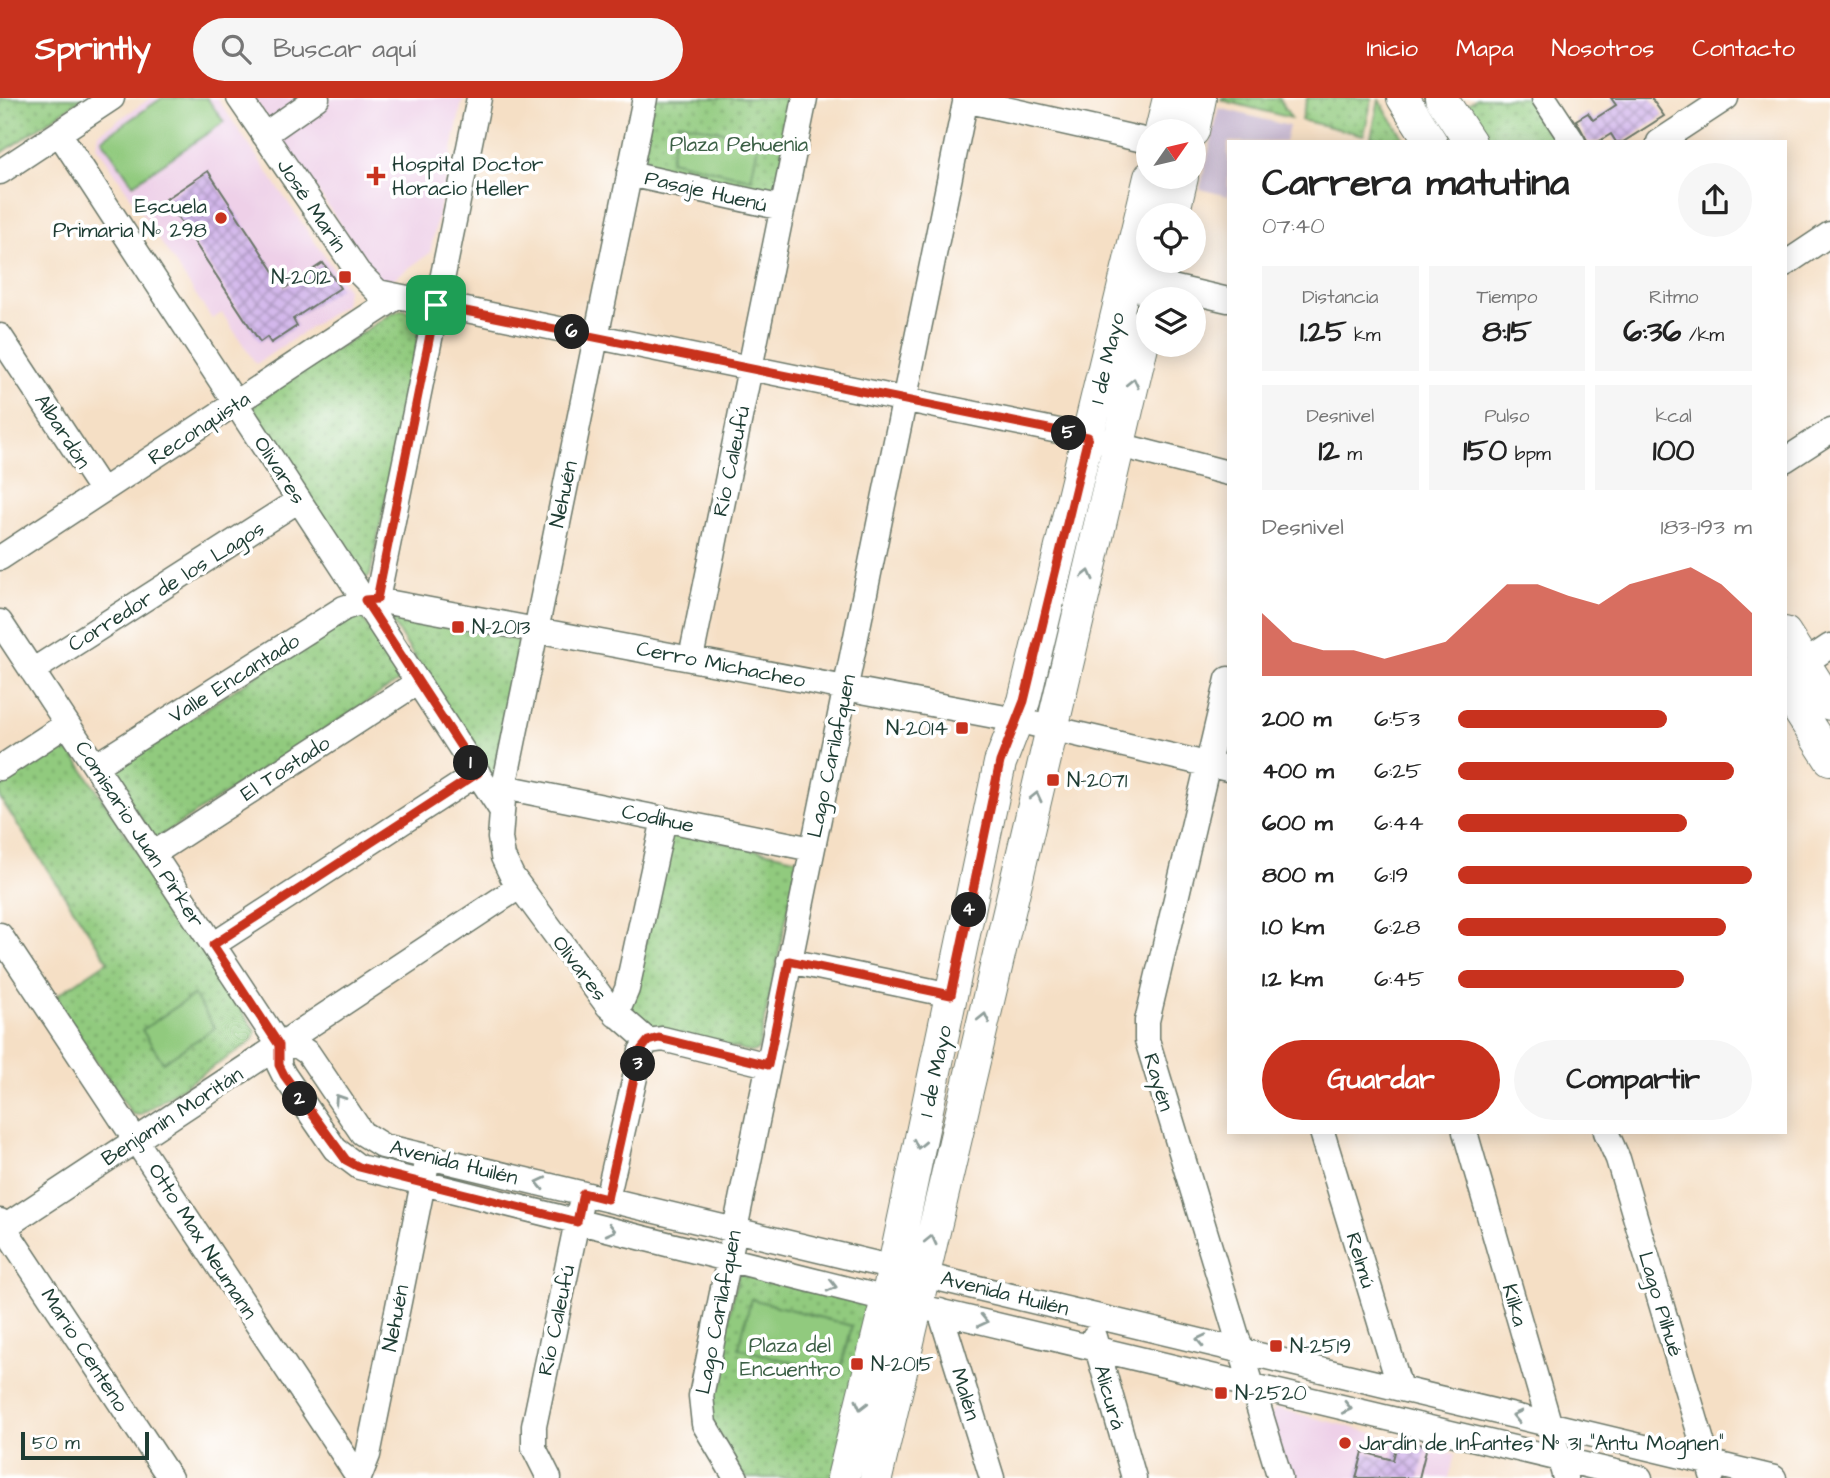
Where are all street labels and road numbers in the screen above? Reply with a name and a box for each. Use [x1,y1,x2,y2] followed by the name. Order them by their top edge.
[270,153,353,258] street label: José Marín
[642,163,770,220] street label: Pasaje Huenú
[1083,309,1134,407] street label: 1 de Mayo
[143,384,256,472] street label: Reconquista
[28,388,98,474] street label: Albardón
[706,403,757,519] street label: Río Caleufú
[247,431,312,510] street label: Olivares
[542,458,585,530] street label: Nehuén
[62,514,271,661] street label: Corredor de los Lagos
[163,626,305,730] street label: Valle Encantado
[634,634,808,695] street label: Cerro Michacheo
[800,672,865,841] street label: Lago Carilafquen
[235,729,336,808] street label: El Tostado
[68,735,211,934] street label: Comisario Juan Pirker
[619,797,697,840] street label: Codihue
[545,929,614,1007] street label: Olivares
[912,1022,961,1120] street label: 1 de Mayo
[1134,1050,1181,1115] street label: Rayén
[96,1060,249,1173] street label: Benjamín Moritán
[387,1133,521,1192] street label: Avenida Huilén
[141,1158,264,1325] street label: Otto Max Neumann
[688,1228,751,1397] street label: Lago Carilafquen
[1338,1229,1383,1292] street label: Relmú
[1629,1248,1690,1361] street label: Lago Pilhué
[531,1262,582,1378] street label: Río Caleufú
[938,1264,1072,1323] street label: Avenida Huilén
[1495,1281,1534,1330] street label: Kilka
[375,1282,416,1354] street label: Nehuén
[34,1283,135,1418] street label: Mario Centeno
[1086,1361,1133,1433] street label: Alicurá
[944,1364,987,1424] street label: Malén

